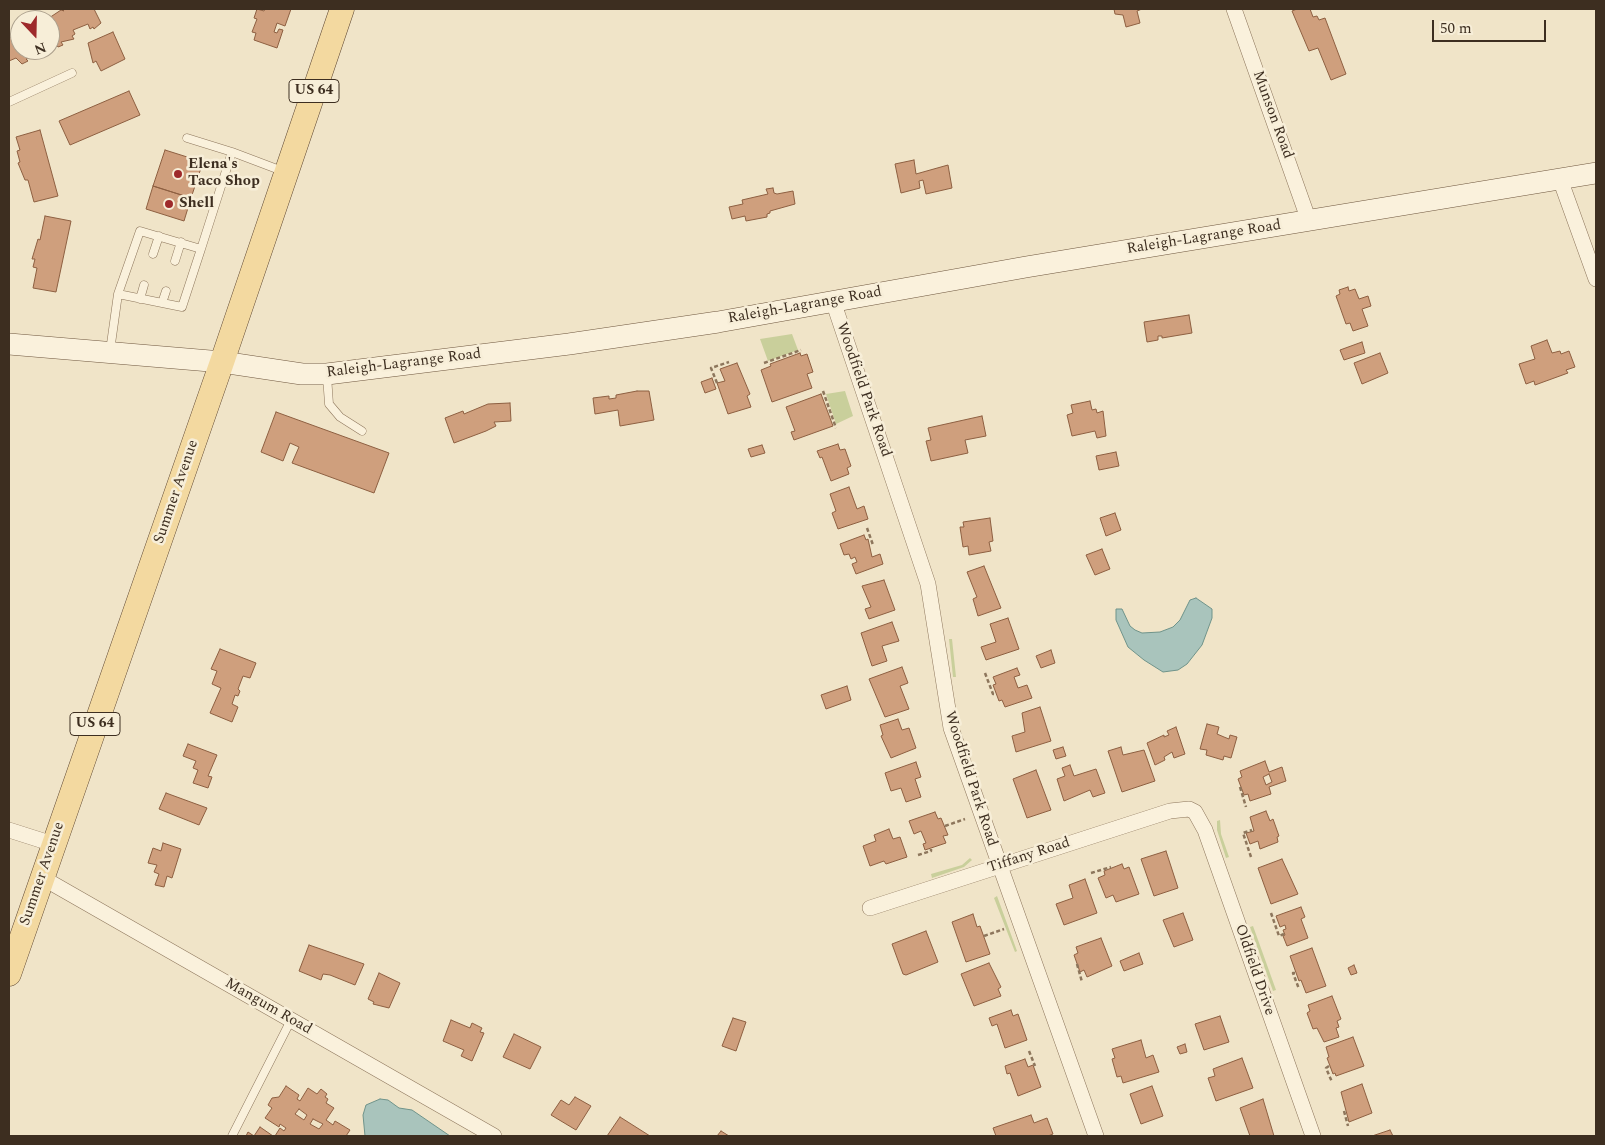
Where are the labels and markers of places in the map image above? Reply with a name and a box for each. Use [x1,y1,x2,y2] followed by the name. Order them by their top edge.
[188,156,260,191] place label: Elena's Taco Shop
[172,168,184,180] marker: Elena's Taco Shop
[179,195,214,213] place label: Shell
[163,198,175,210] marker: Shell

